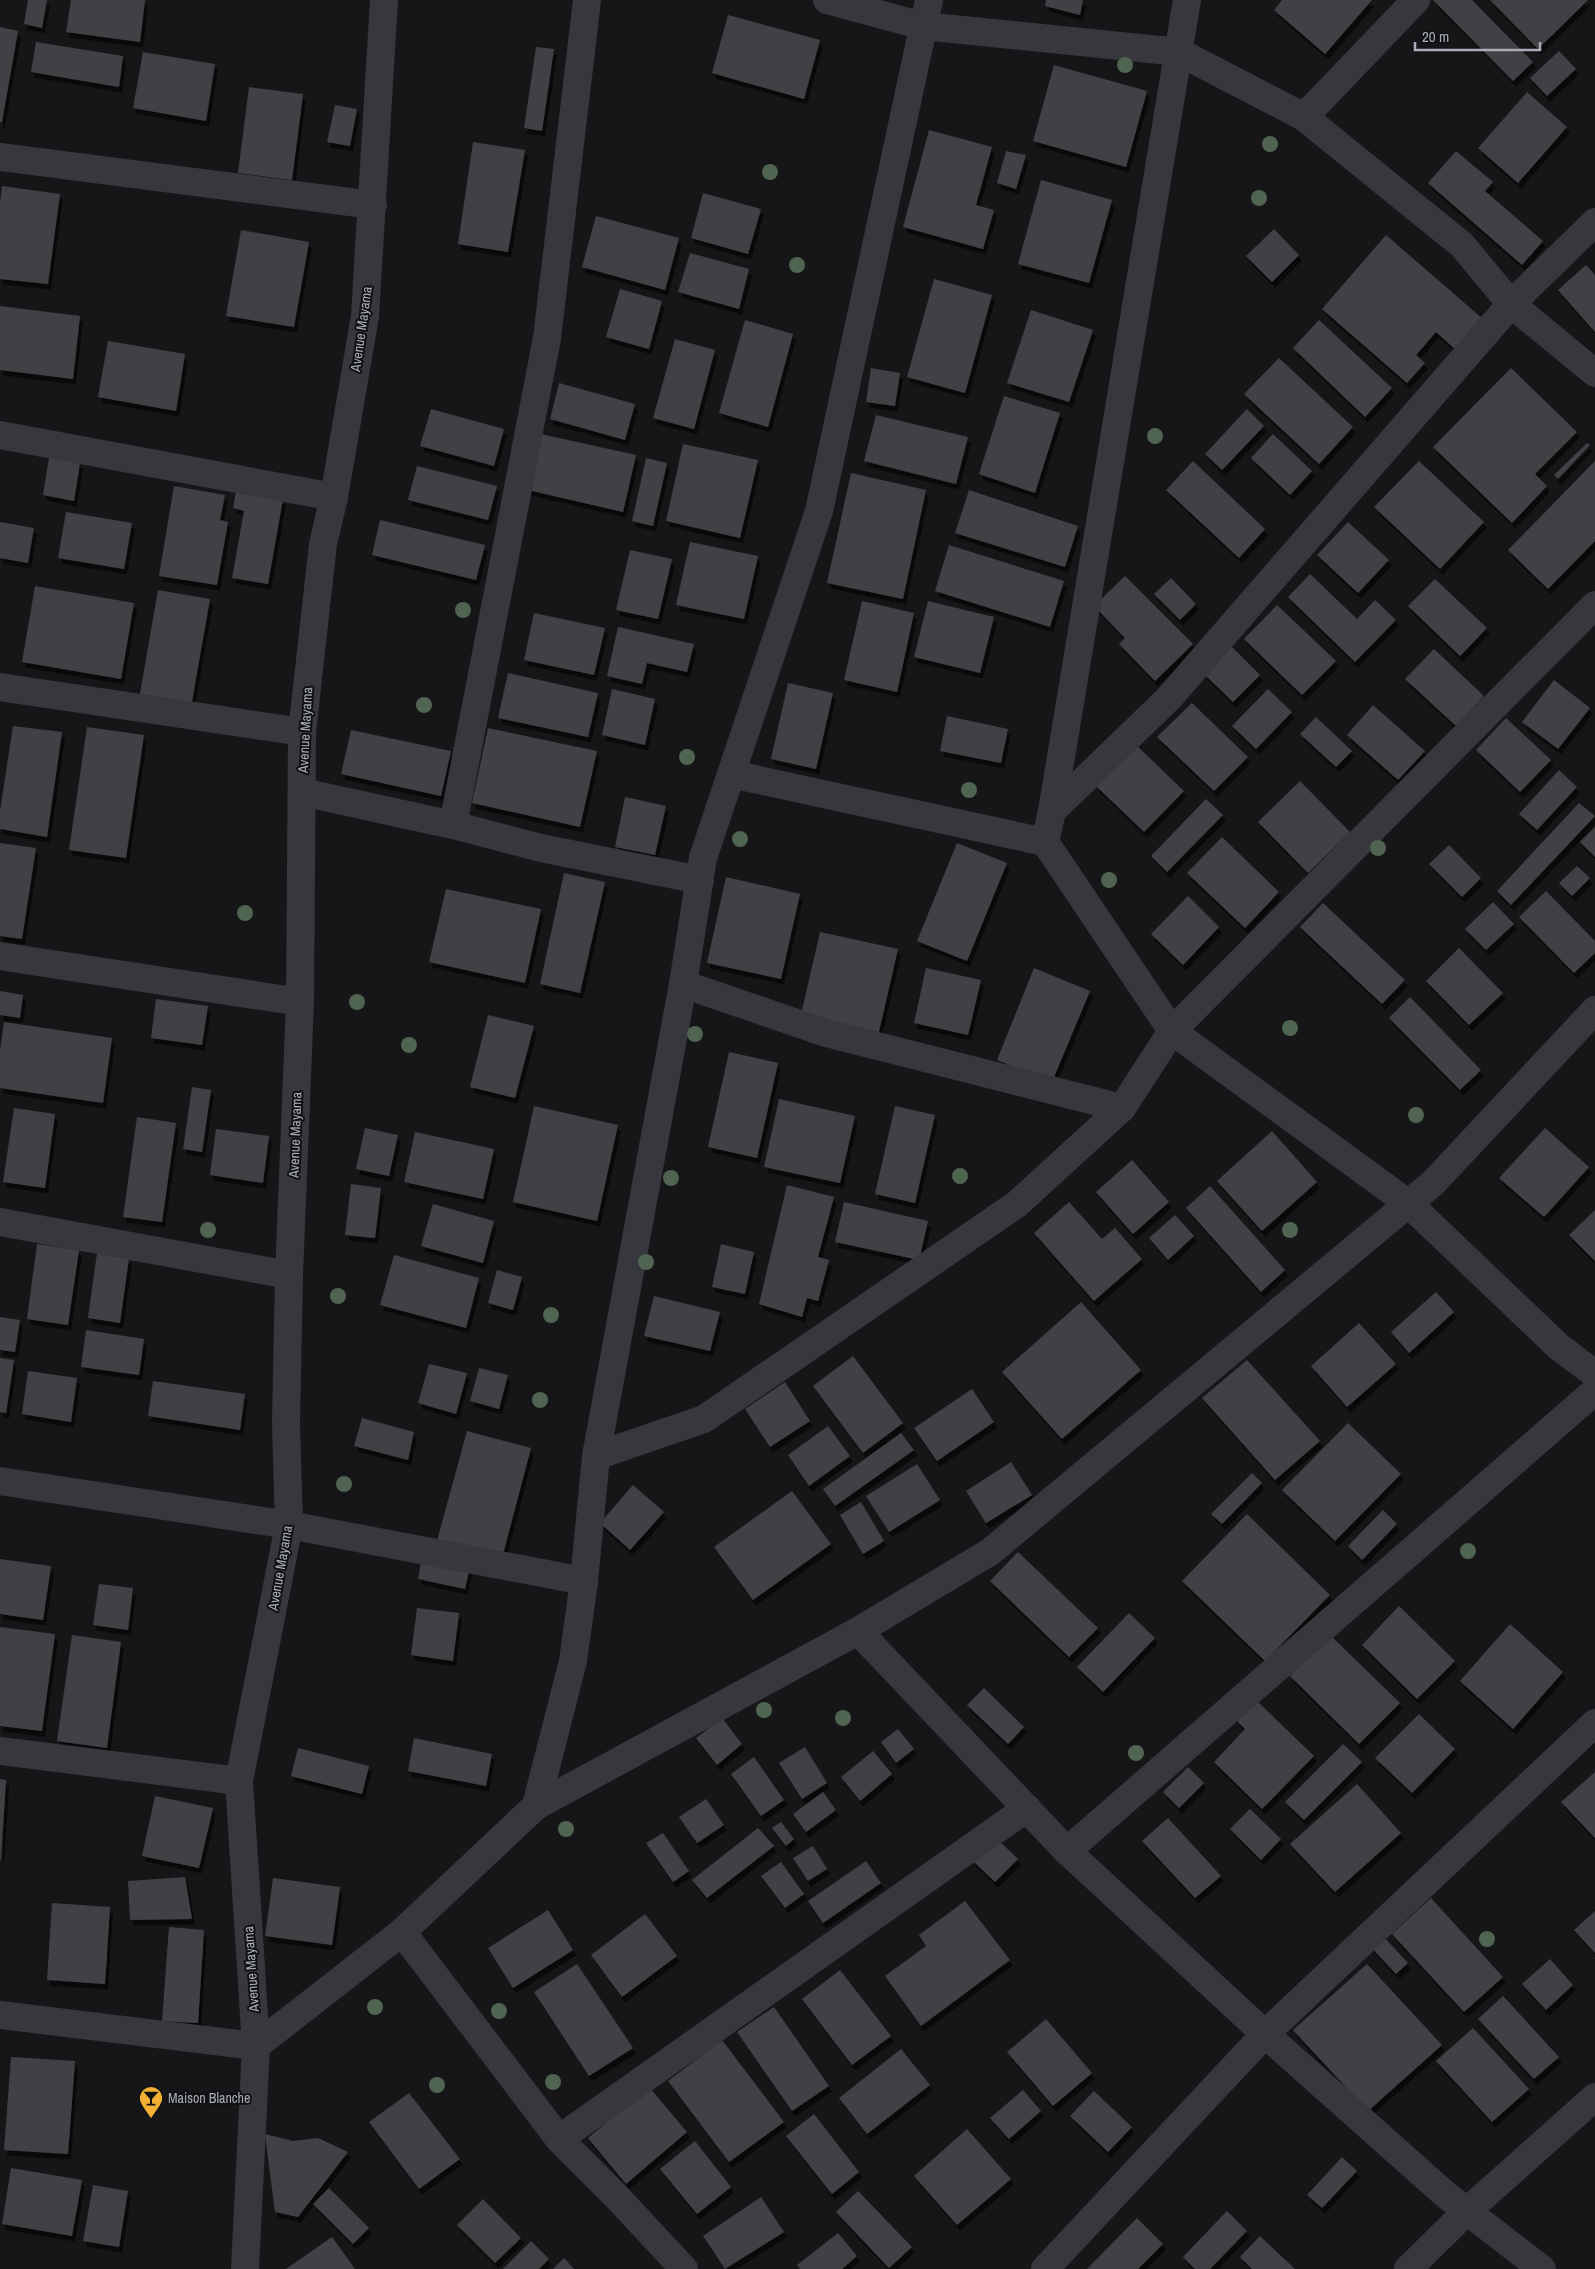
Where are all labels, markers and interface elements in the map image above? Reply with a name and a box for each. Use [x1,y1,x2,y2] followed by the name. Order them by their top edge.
[1415,20,1540,52] scale bar
[1422,26,1449,47] text: 20 m
[346,285,376,374] street label: Avenue Mayama
[294,686,316,774] street label: Avenue Mayama
[284,1091,306,1179] street label: Avenue Mayama
[264,1524,296,1613] street label: Avenue Mayama
[239,1925,263,2013] street label: Avenue Mayama
[138,2085,164,2119] bar icon: Maison Blanche
[168,2089,250,2107] place label: Maison Blanche

